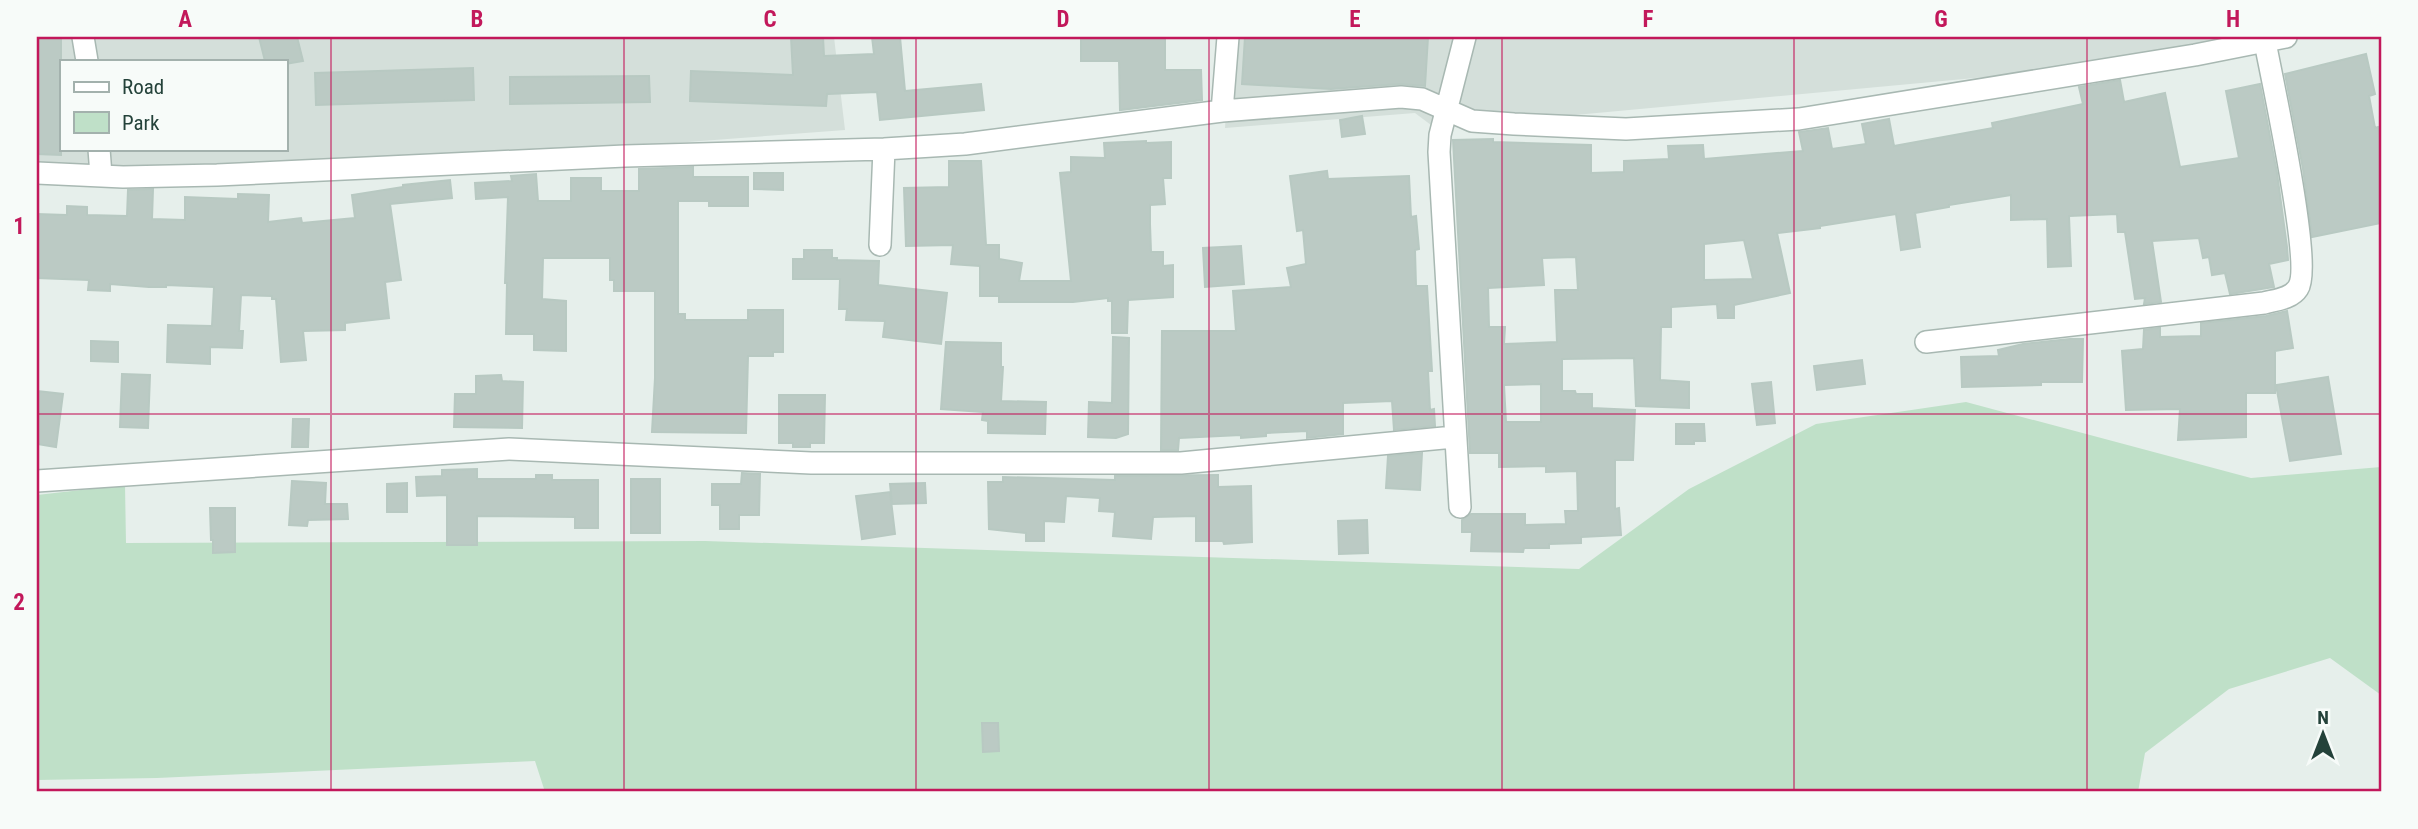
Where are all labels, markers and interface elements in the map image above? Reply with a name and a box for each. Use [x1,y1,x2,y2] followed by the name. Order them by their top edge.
[178,6,192,33] text: A
[471,6,483,33] text: B
[763,6,777,33] text: C
[1057,6,1070,33] text: D
[1349,6,1361,33] text: E
[1643,6,1654,33] text: F
[1934,6,1948,33] text: G
[2226,6,2240,33] text: H
[60,60,287,150] legend
[122,75,164,99] text: Road
[122,111,160,135] text: Park
[13,213,25,240] text: 1
[13,589,25,616] text: 2
[2288,700,2358,770] north arrow
[2317,706,2329,729] text: N

